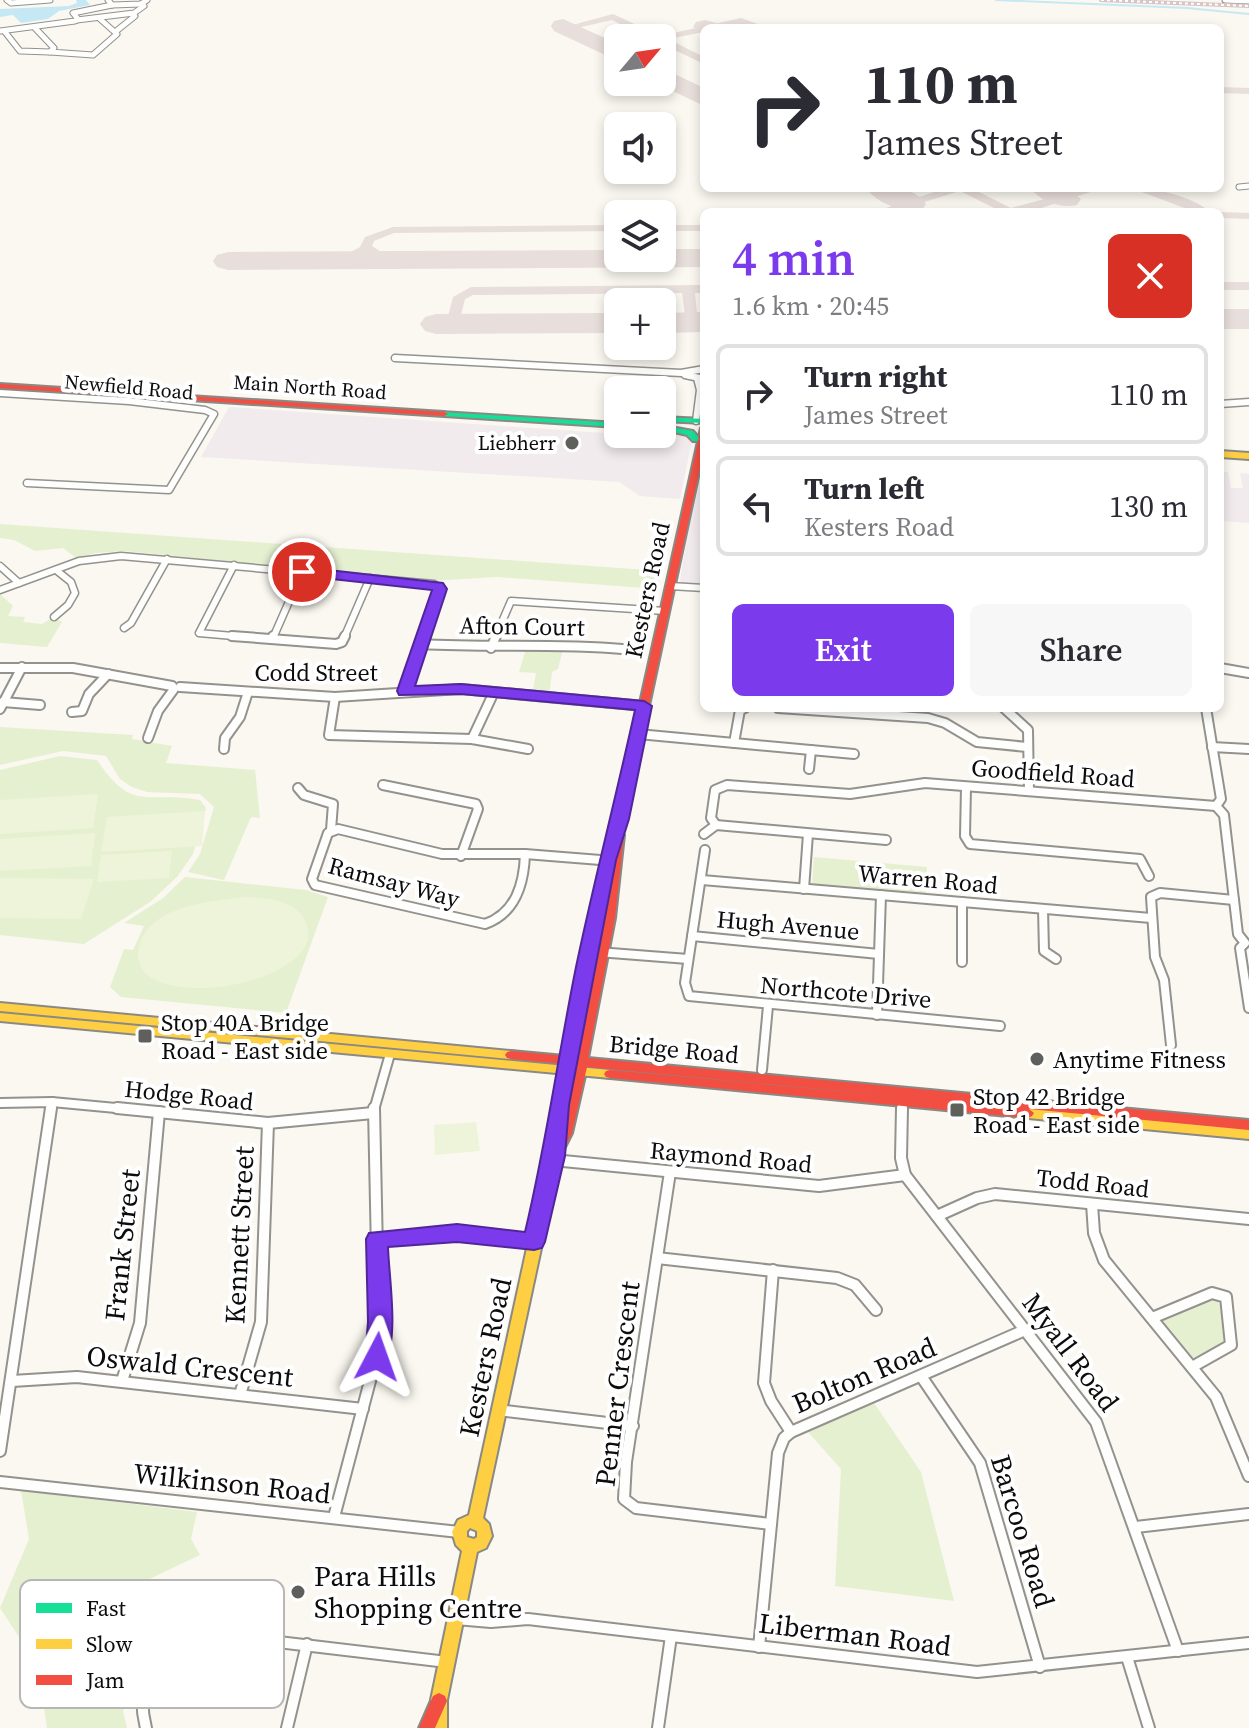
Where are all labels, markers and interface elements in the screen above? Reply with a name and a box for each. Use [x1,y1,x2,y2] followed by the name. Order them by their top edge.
[604,24,676,96] north arrow
[604,24,676,448] map controls
[864,45,1018,122] text: 110 m
[732,56,836,160] icon: right
[604,112,676,184] button: sound
[864,118,1063,167] text: James Street
[604,200,676,272] button: layers
[732,225,855,291] text: 4 min
[1108,234,1192,318] button: close
[604,288,676,360] button: +
[732,288,889,324] text: 1.6 km · 20:45
[804,356,947,397] text: Turn right
[63,367,195,407] street label: Newfield Road
[233,368,388,406] street label: Main North Road
[736,372,780,416] icon: right
[1109,374,1188,415] text: 110 m
[604,376,676,448] button: −
[804,397,947,433] text: James Street
[478,429,557,457] place label: Liebherr
[563,434,581,452] marker: Liebherr
[804,468,924,509] text: Turn left
[736,484,780,528] icon: left
[1109,486,1188,527] text: 130 m
[804,509,954,545] text: Kesters Road
[616,518,678,661] street label: Kesters Road
[268,538,336,606] pin
[280,550,324,594] icon: arrive
[732,604,954,696] button: Exit
[970,604,1192,696] button: Share
[459,608,585,644] street label: Afton Court
[254,656,378,689] street label: Codd Street
[970,751,1136,795] street label: Goodfield Road
[325,849,464,916] street label: Ramsay Way
[857,856,1000,902] street label: Warren Road
[715,902,861,948] street label: Hugh Avenue
[759,968,933,1016] street label: Northcote Drive
[161,1006,329,1067] place label: Stop 40A Bridge Road - East side
[136,1027,154,1045] marker: Stop 40A Bridge Road - East side
[608,1027,741,1071] street label: Bridge Road
[1053,1043,1226,1076] place label: Anytime Fitness
[1028,1050,1046,1068] marker: Anytime Fitness
[123,1072,255,1118] street label: Hodge Road
[973,1080,1140,1141] place label: Stop 42 Bridge Road - East side
[948,1101,966,1119] marker: Stop 42 Bridge Road - East side
[648,1133,814,1181] street label: Raymond Road
[215,1144,263,1325] street label: Kennett Street
[1035,1161,1151,1205] street label: Todd Road
[95,1166,149,1323] street label: Frank Street
[450,1274,520,1440] street label: Kesters Road
[586,1278,649,1489] street label: Penner Crescent
[1014,1285,1128,1419] street label: Myall Road
[335,1315,419,1399] position arrow
[786,1328,942,1422] street label: Bolton Road
[85,1336,296,1396] street label: Oswald Crescent
[982,1450,1064,1612] street label: Barcoo Road
[131,1454,333,1512] street label: Wilkinson Road
[314,1557,522,1627] place label: Para Hills Shopping Centre
[20,1580,284,1708] legend
[289,1583,307,1601] marker: Para Hills Shopping Centre
[86,1593,127,1623] text: Fast
[757,1603,954,1665] street label: Liberman Road
[86,1629,133,1659] text: Slow
[85,1665,125,1695] text: Jam

